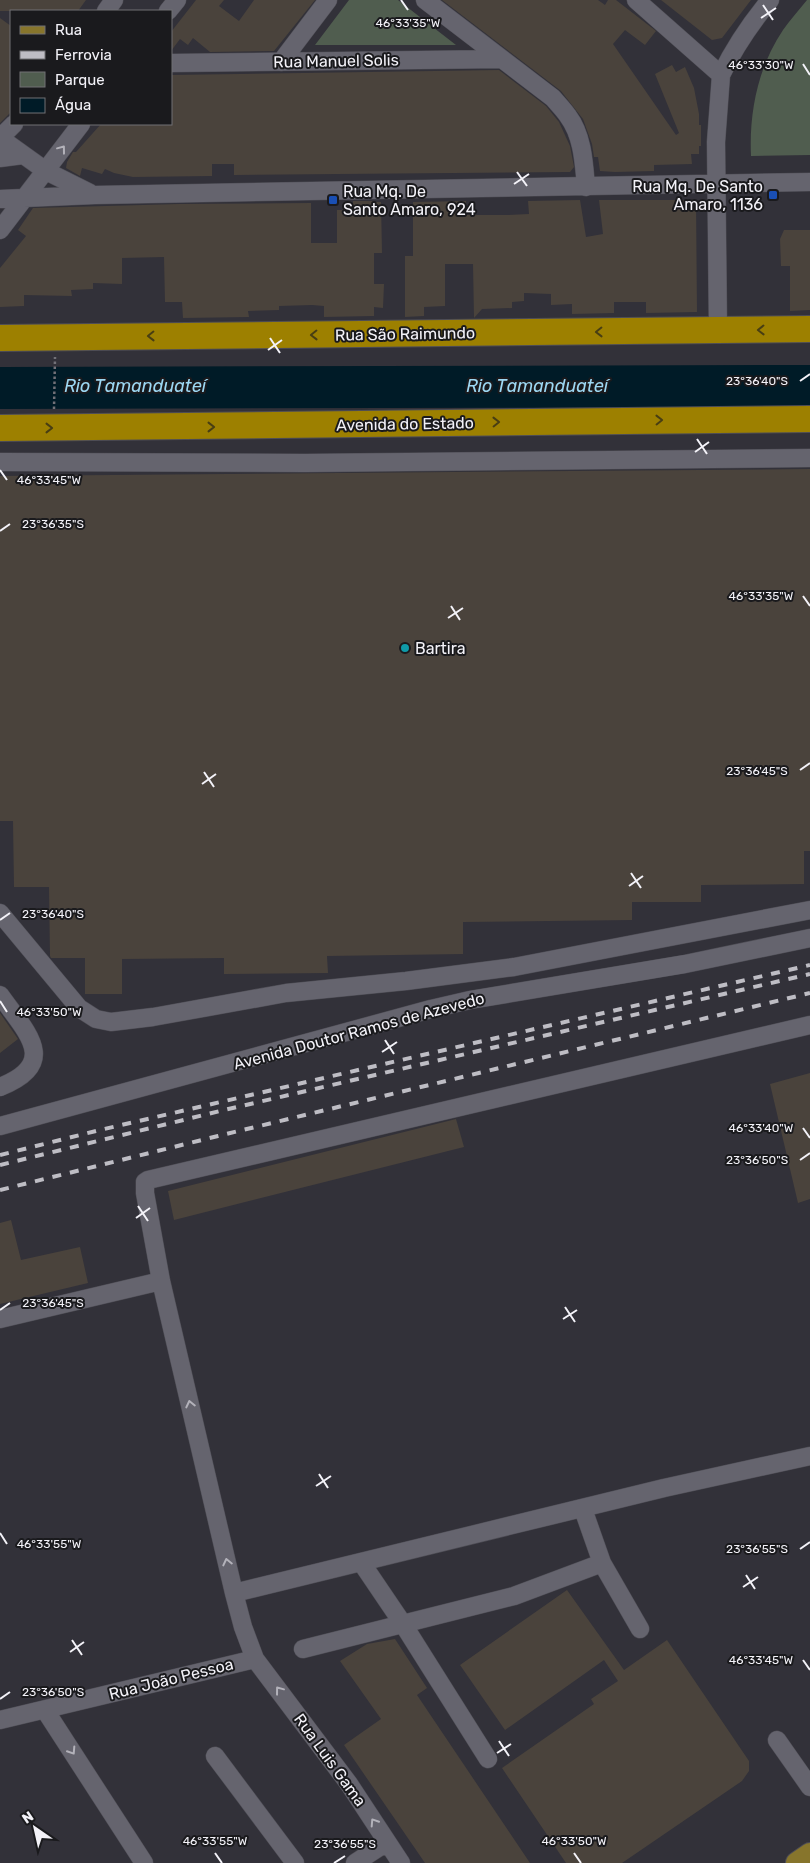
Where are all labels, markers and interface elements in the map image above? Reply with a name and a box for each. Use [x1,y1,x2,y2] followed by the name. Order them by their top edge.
[10,10,172,125] legend
[376,16,441,30] text: 46°33'35"W
[55,21,82,39] text: Rua
[55,46,112,64] text: Ferrovia
[273,50,399,72] street label: Rua Manuel Solis
[728,58,794,72] text: 46°33'30"W
[55,71,105,89] text: Parque
[55,96,91,114] text: Água
[56,145,65,155] one-way arrow
[632,177,763,214] place label: Rua Mq. De Santo Amaro, 1136
[343,182,476,219] place label: Rua Mq. De Santo Amaro, 924
[767,189,779,201] marker: Rua Mq. De Santo Amaro, 1136
[327,194,339,206] marker: Rua Mq. De Santo Amaro, 924
[335,323,475,345] street label: Rua São Raimundo
[757,325,765,335] one-way arrow
[595,327,602,337] one-way arrow
[310,330,318,340] one-way arrow
[147,331,155,341] one-way arrow
[726,374,788,388] text: 23°36'40"S
[64,375,209,397] water label: Rio Tamanduateí
[466,375,611,397] water label: Rio Tamanduateí
[336,413,474,435] street label: Avenida do Estado
[655,415,663,425] one-way arrow
[492,417,500,427] one-way arrow
[208,422,215,432] one-way arrow
[45,423,53,433] one-way arrow
[17,473,82,487] text: 46°33'45"W
[22,517,84,531] text: 23°36'35"S
[729,589,794,603] text: 46°33'35"W
[415,639,466,658] place label: Bartira
[399,642,411,654] marker: Bartira
[726,764,788,778] text: 23°36'45"S
[22,907,84,921] text: 23°36'40"S
[231,988,487,1074] street label: Avenida Doutor Ramos de Azevedo
[16,1005,82,1019] text: 46°33'50"W
[729,1121,794,1135] text: 46°33'40"W
[726,1153,788,1167] text: 23°36'50"S
[22,1296,84,1310] text: 23°36'45"S
[185,1399,196,1408] one-way arrow
[17,1537,82,1551] text: 46°33'55"W
[726,1542,788,1556] text: 23°36'55"S
[222,1557,233,1566] one-way arrow
[729,1653,794,1667] text: 46°33'45"W
[107,1654,235,1704] street label: Rua João Pessoa
[22,1685,84,1699] text: 23°36'50"S
[276,1686,285,1696] one-way arrow
[290,1710,370,1810] street label: Rua Luis Gama
[65,1745,75,1754] one-way arrow
[10,1803,60,1853] north arrow
[19,1808,37,1828] text: N
[371,1819,380,1828] one-way arrow
[183,1834,248,1848] text: 46°33'55"W
[541,1834,607,1848] text: 46°33'50"W
[314,1837,376,1851] text: 23°36'55"S

